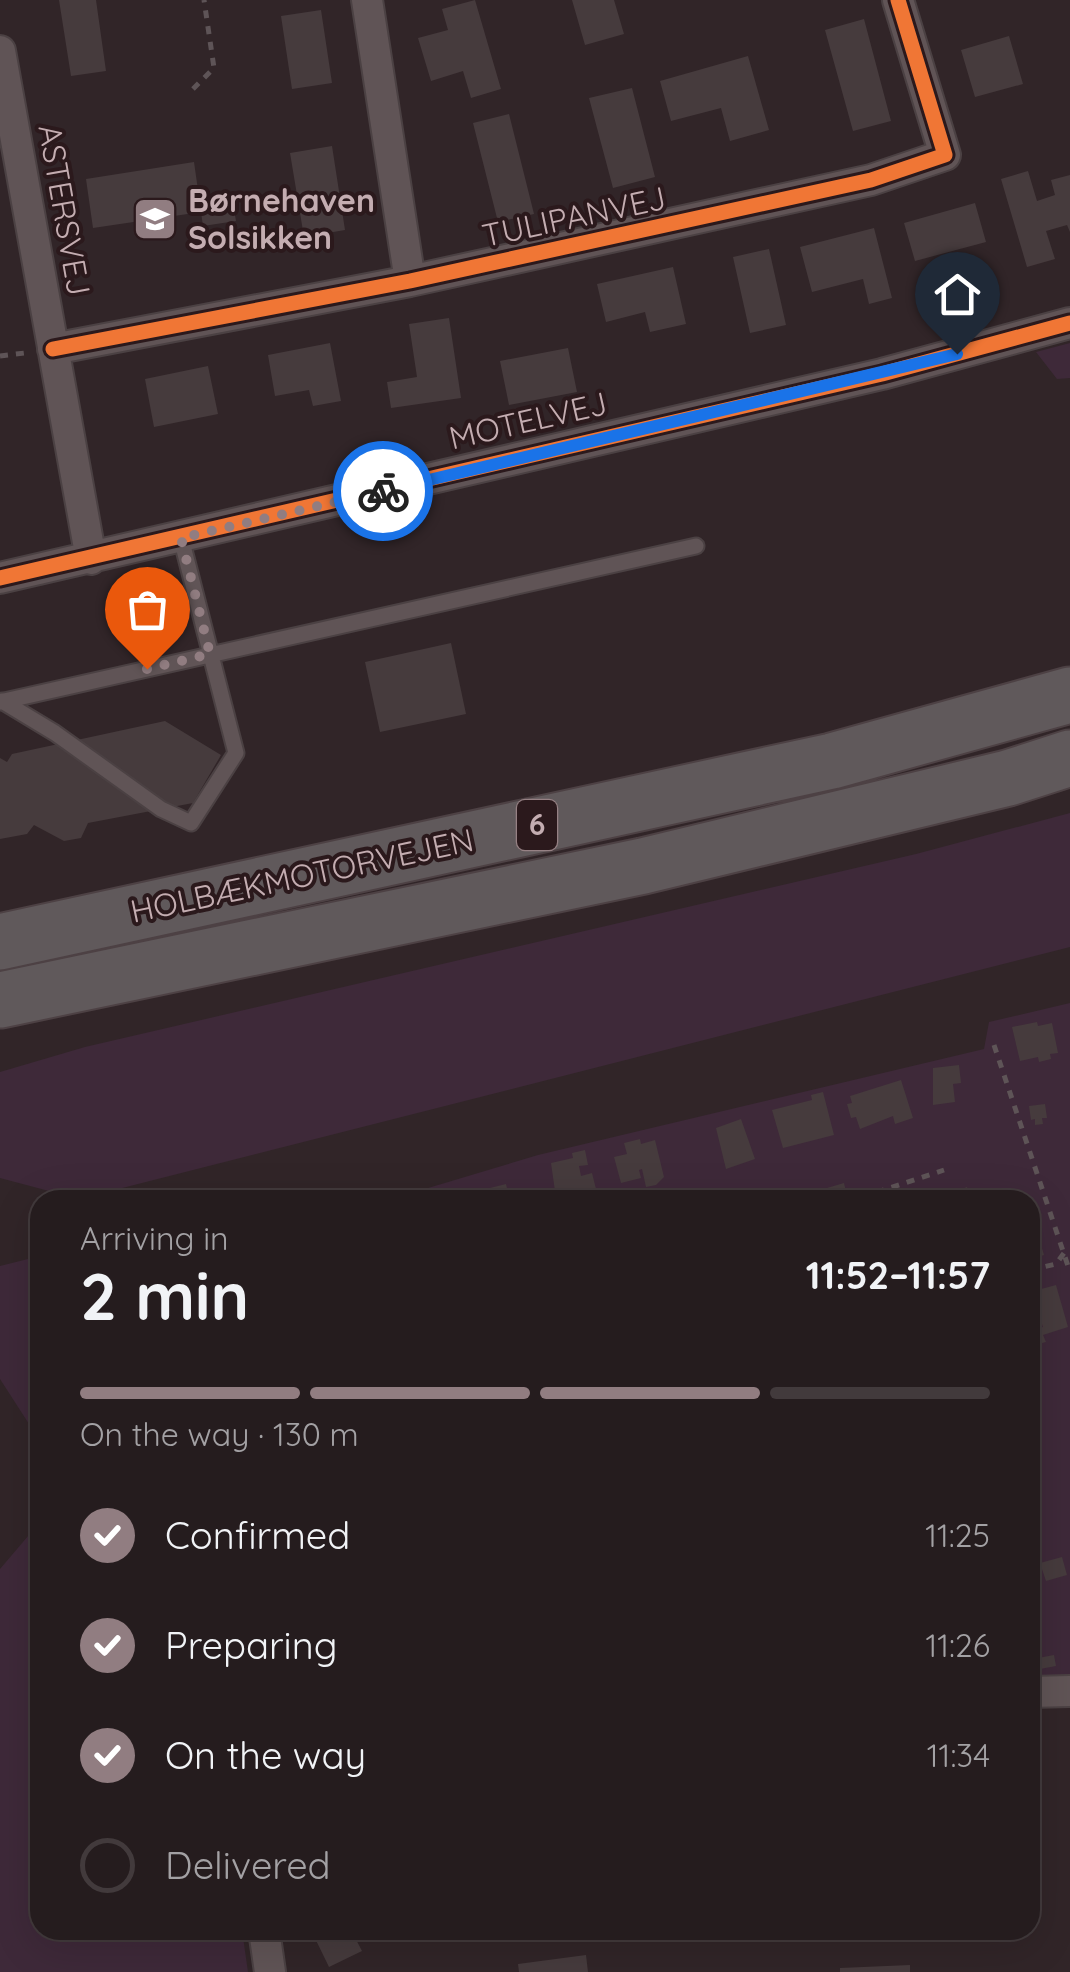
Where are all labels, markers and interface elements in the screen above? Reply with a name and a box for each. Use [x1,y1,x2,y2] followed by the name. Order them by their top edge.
[30,121,100,299] street label: ASTERSVEJ
[478,177,669,255] street label: TULIPANVEJ
[188,180,375,257] place label: Børnehaven Solsikken
[132,196,178,242] school or university icon: Børnehaven Solsikken
[915,252,1000,355] pin
[930,267,985,322] icon: home
[445,382,611,458] street label: MOTELVEJ
[333,441,433,541] courier
[356,464,411,519] icon: bike
[105,567,190,670] pin
[120,582,175,637] icon: bag
[517,800,557,850] road number: 6
[127,819,477,931] street label: HOLBÆKMOTORVEJEN
[80,1218,229,1258] text: Arriving in
[806,1251,990,1299] text: 11:52–11:57
[80,1255,249,1336] text: 2 min
[80,1414,359,1454] text: On the way · 130 m
[80,1508,135,1563] icon: check
[165,1511,350,1559] text: Confirmed
[925,1515,990,1555] text: 11:25
[80,1618,135,1673] icon: check
[165,1621,337,1669] text: Preparing
[925,1625,990,1665] text: 11:26
[80,1728,135,1783] icon: check
[165,1731,366,1779] text: On the way
[927,1735,990,1775] text: 11:34
[165,1841,331,1889] text: Delivered

